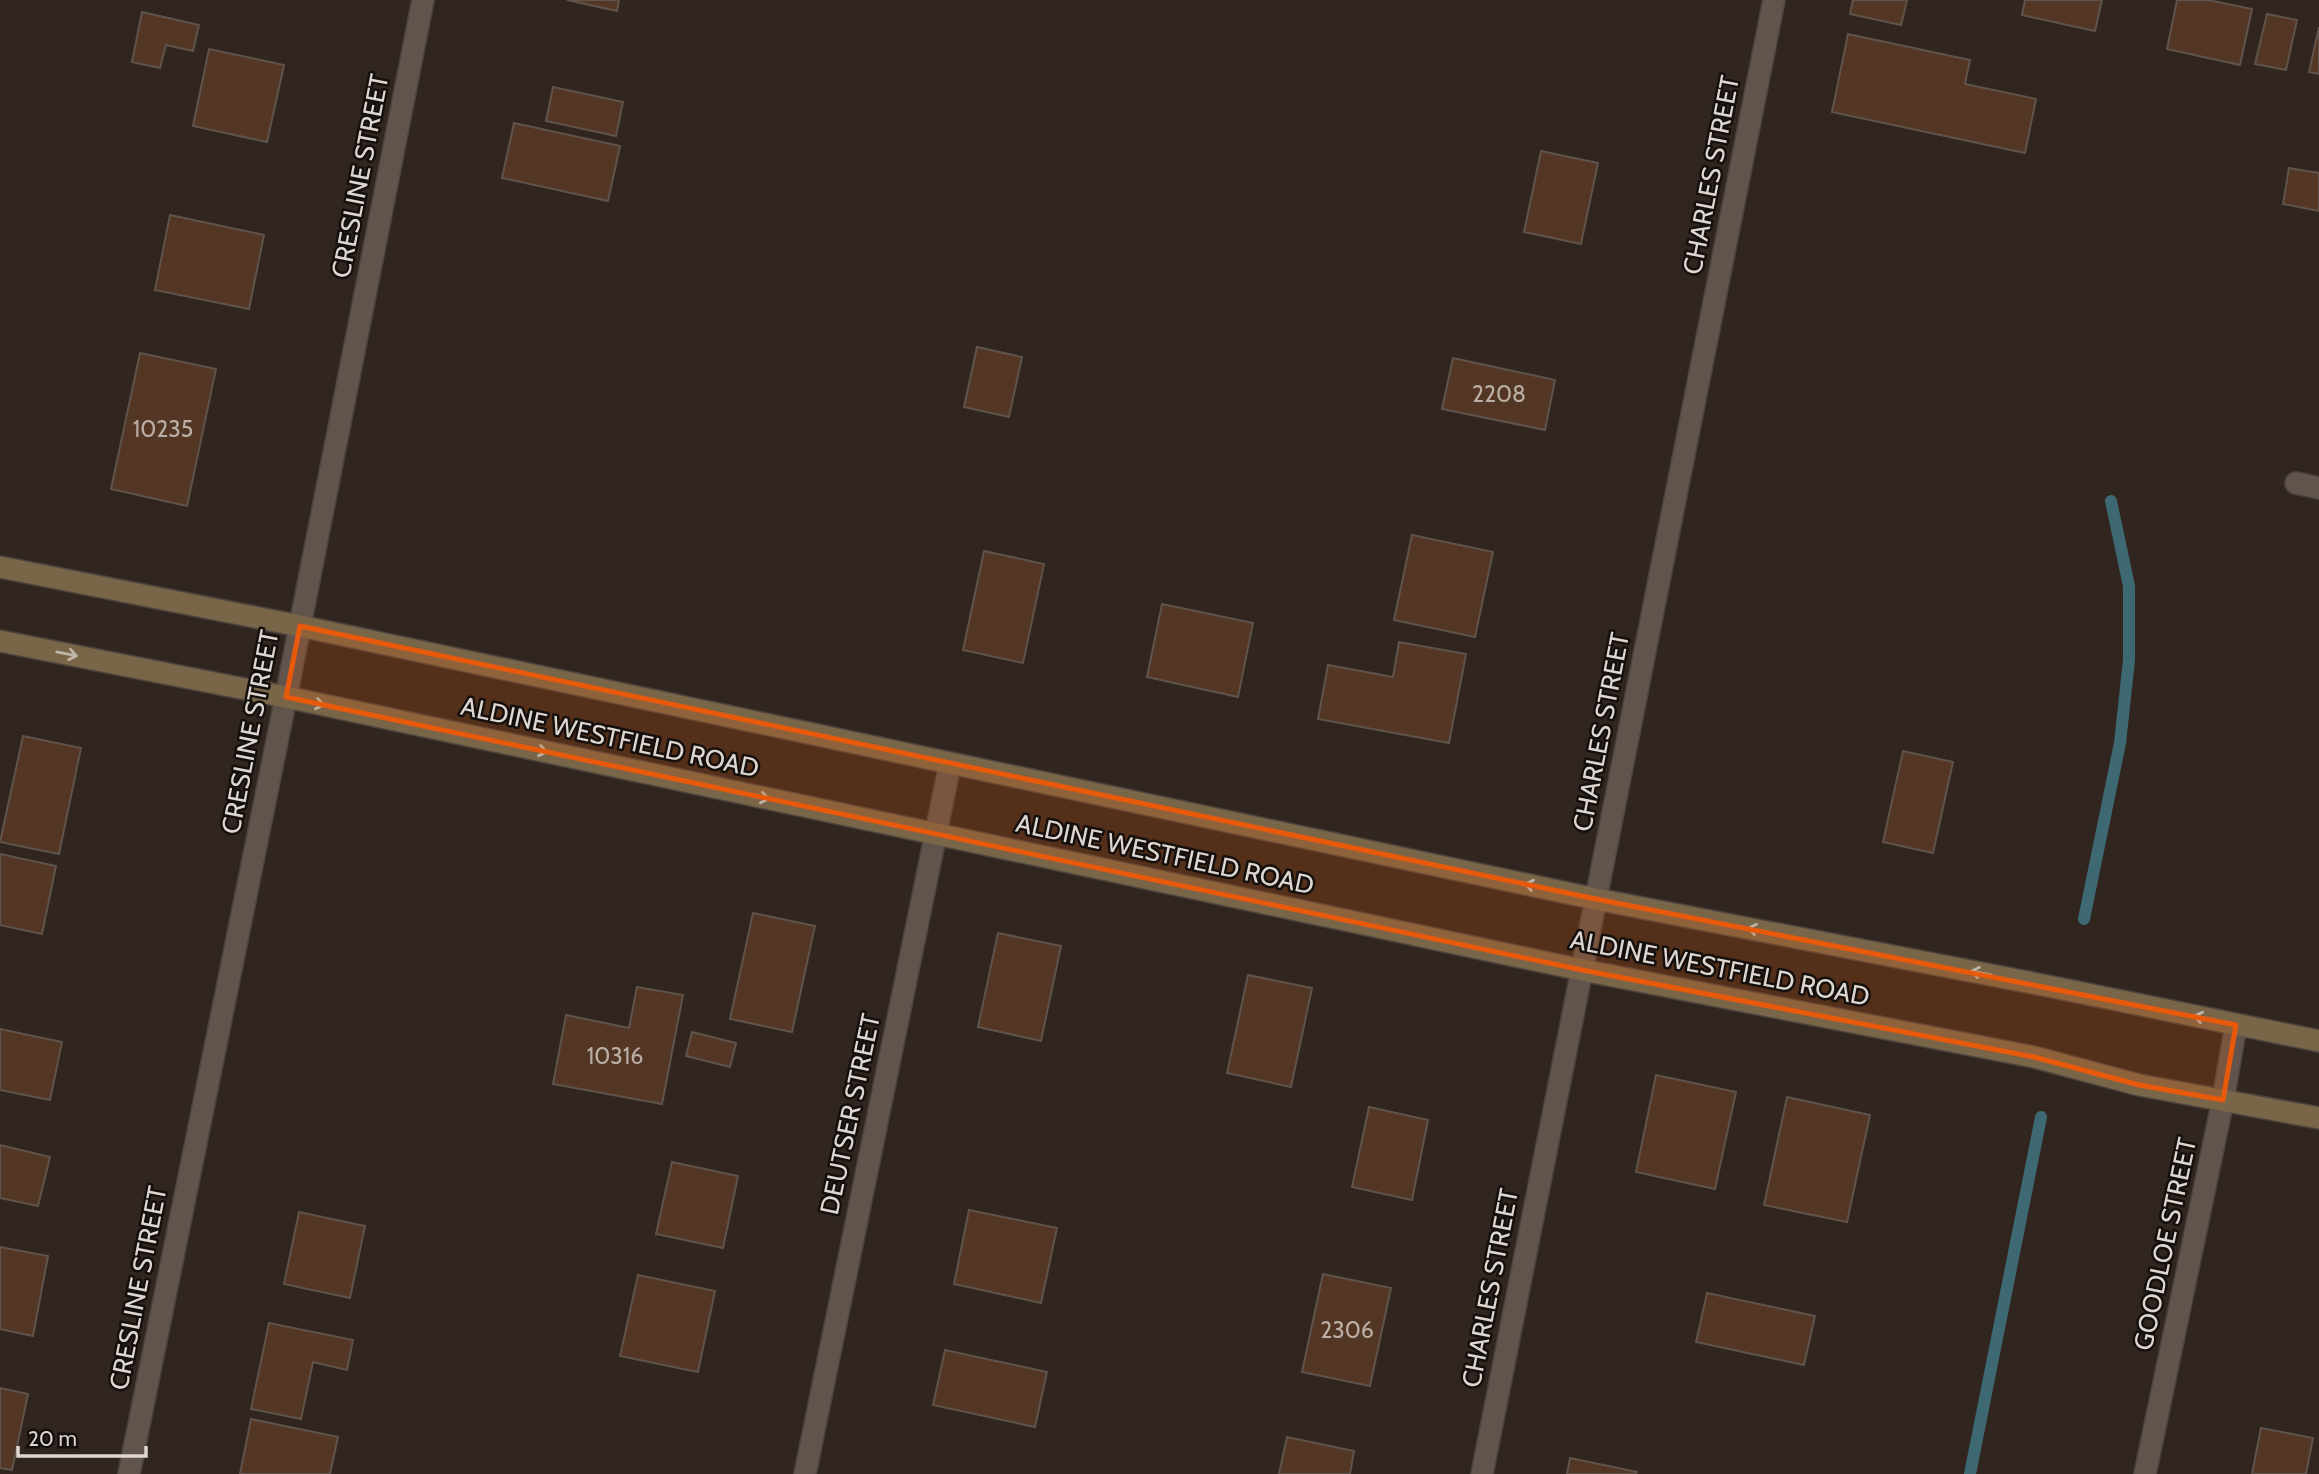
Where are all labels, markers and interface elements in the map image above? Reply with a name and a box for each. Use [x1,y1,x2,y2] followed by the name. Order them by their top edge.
[325,71,395,281] street label: CRESLINE STREET
[1676,73,1746,277] street label: CHARLES STREET
[1472,380,1526,408] house number: 2208
[133,415,193,443] house number: 10235
[215,627,285,837] street label: CRESLINE STREET
[1566,630,1636,834] street label: CHARLES STREET
[55,647,78,661] one-way arrow
[458,690,762,784] street label: ALDINE WESTFIELD ROAD
[302,697,325,711] one-way arrow
[525,744,548,758] one-way arrow
[747,791,770,805] one-way arrow
[1013,807,1317,901] street label: ALDINE WESTFIELD ROAD
[1524,879,1546,892] one-way arrow
[1568,923,1872,1013] street label: ALDINE WESTFIELD ROAD
[1747,923,1770,936] one-way arrow
[1970,966,1993,980] one-way arrow
[813,1011,887,1217] street label: DEUTSER STREET
[2193,1011,2216,1025] one-way arrow
[587,1042,643,1070] house number: 10316
[2127,1135,2203,1353] street label: GOODLOE STREET
[103,1183,173,1393] street label: CRESLINE STREET
[1455,1186,1525,1390] street label: CHARLES STREET
[1320,1316,1374,1344] house number: 2306
[18,1414,145,1458] scale bar
[28,1426,77,1451] text: 20 m

